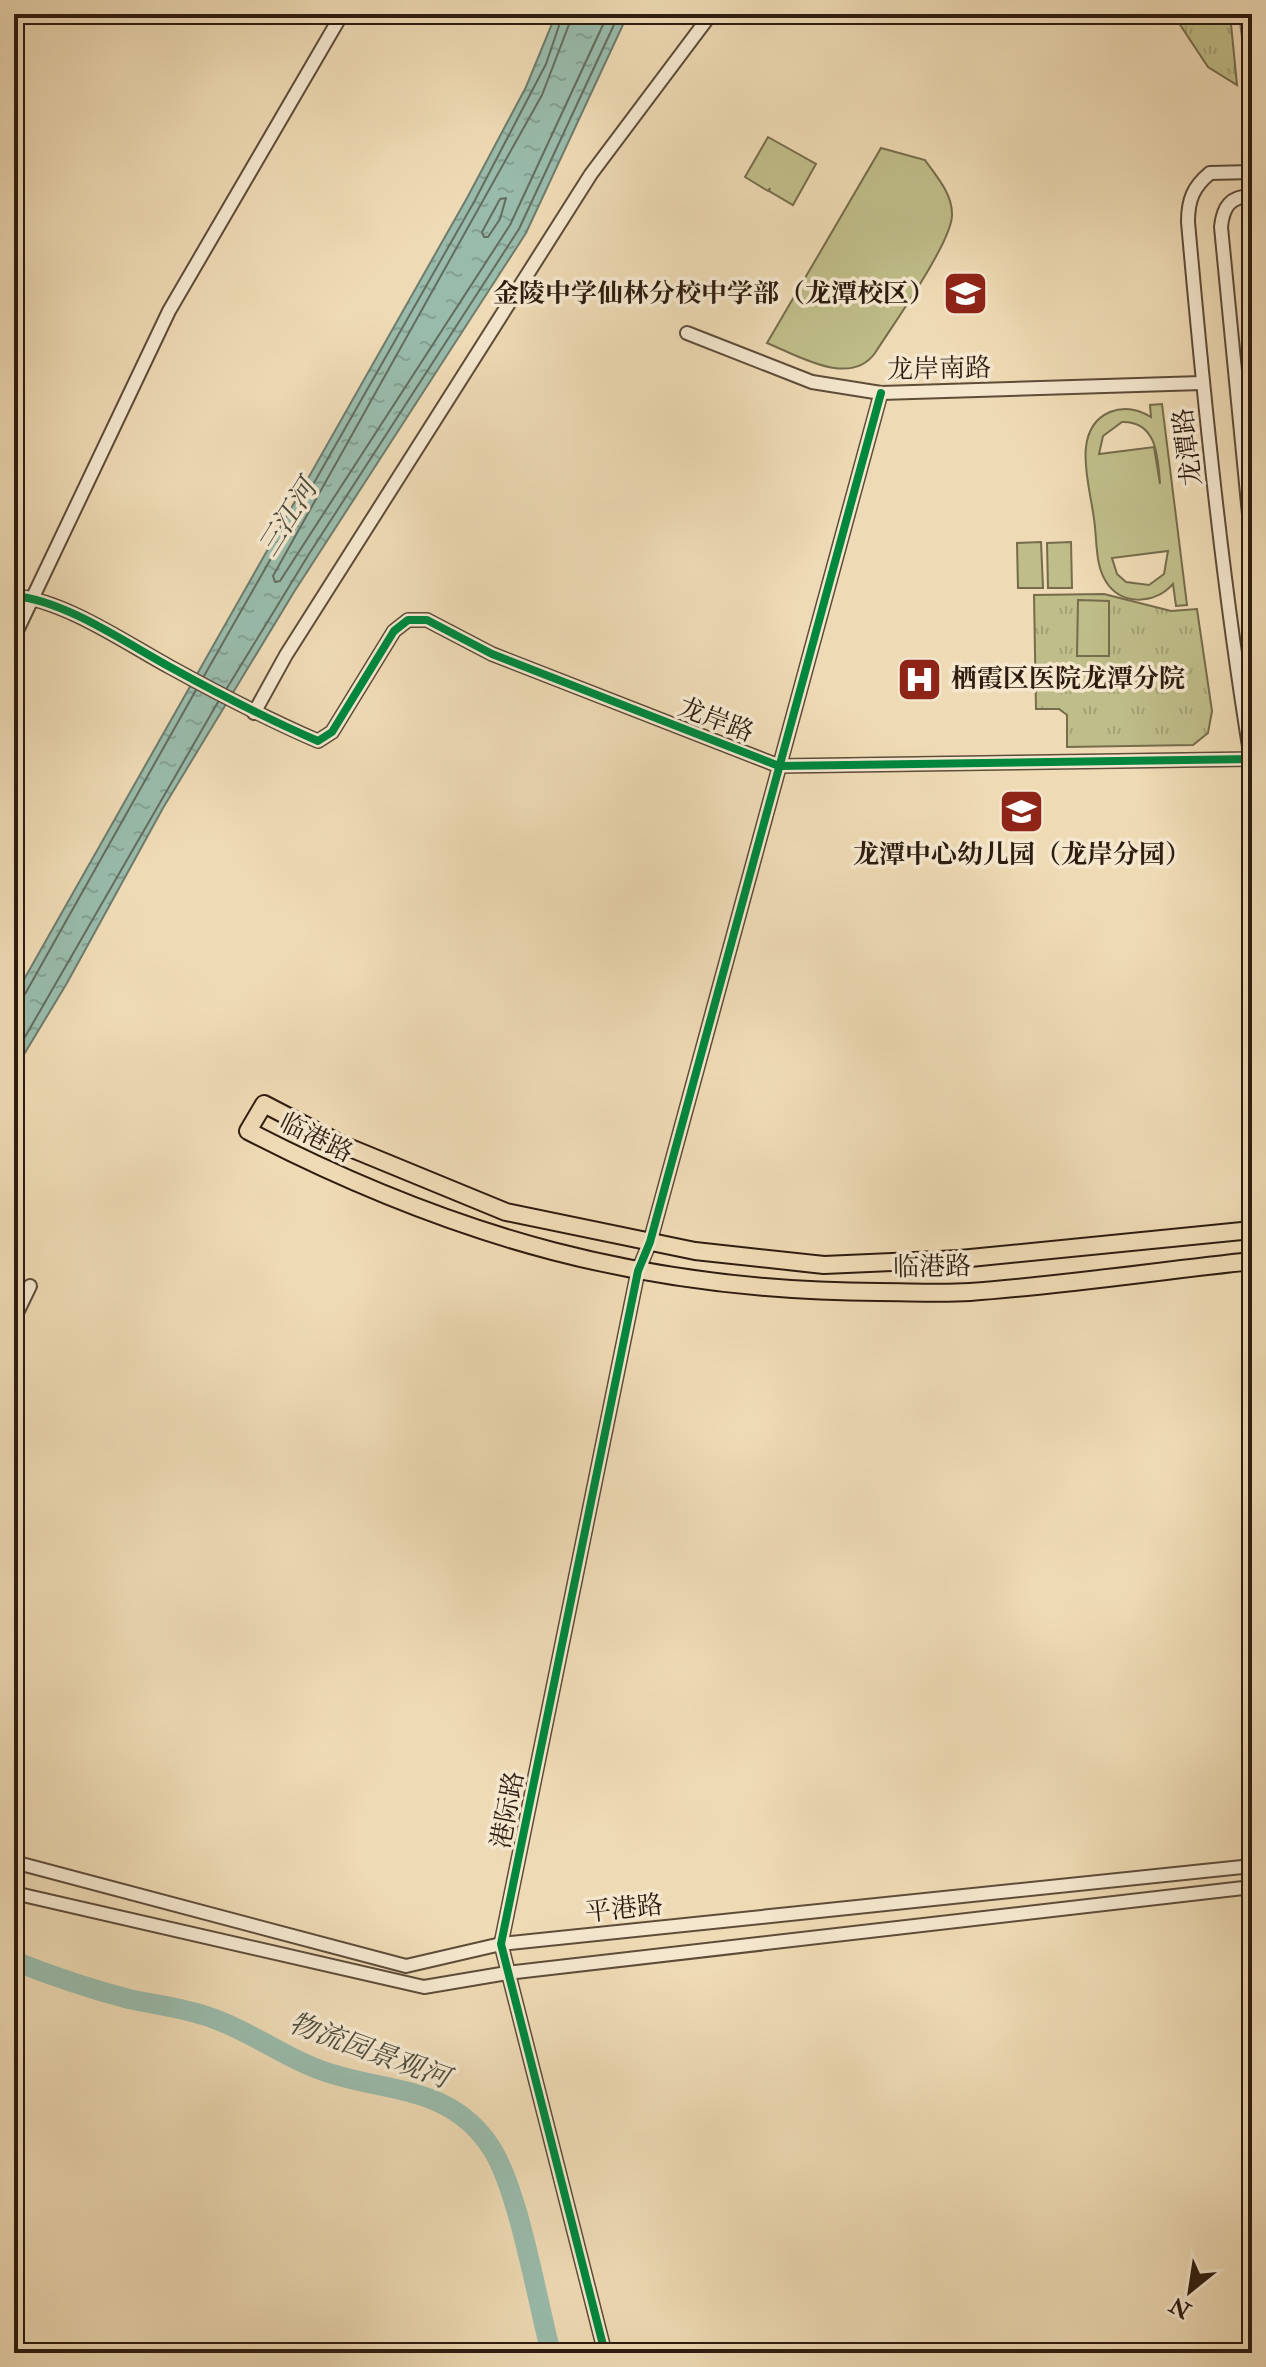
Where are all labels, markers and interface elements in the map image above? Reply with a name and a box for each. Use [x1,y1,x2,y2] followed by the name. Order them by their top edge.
[942,270,990,318] school or university icon: 金陵中学仙林分校中学部（龙潭校区）
[493,278,935,310] place label: 金陵中学仙林分校中学部（龙潭校区）
[887,352,991,386] street label: 龙岸南路
[1167,406,1209,488] street label: 龙潭路
[251,469,328,563] water label: 三江河
[896,655,944,703] hospital icon: 栖霞区医院龙潭分院
[951,663,1185,695] place label: 栖霞区医院龙潭分院
[674,691,758,749] street label: 龙岸路
[998,788,1046,836] school or university icon: 龙潭中心幼儿园（龙岸分园）
[853,839,1191,871] place label: 龙潭中心幼儿园（龙岸分园）
[274,1107,358,1169] street label: 临港路
[893,1250,971,1284] street label: 临港路
[485,1769,531,1851] street label: 港际路
[584,1889,664,1929] street label: 平港路
[284,2006,459,2098] water label: 物流园景观河
[1150,2251,1230,2331] north arrow
[1165,2290,1197,2325] text: N

